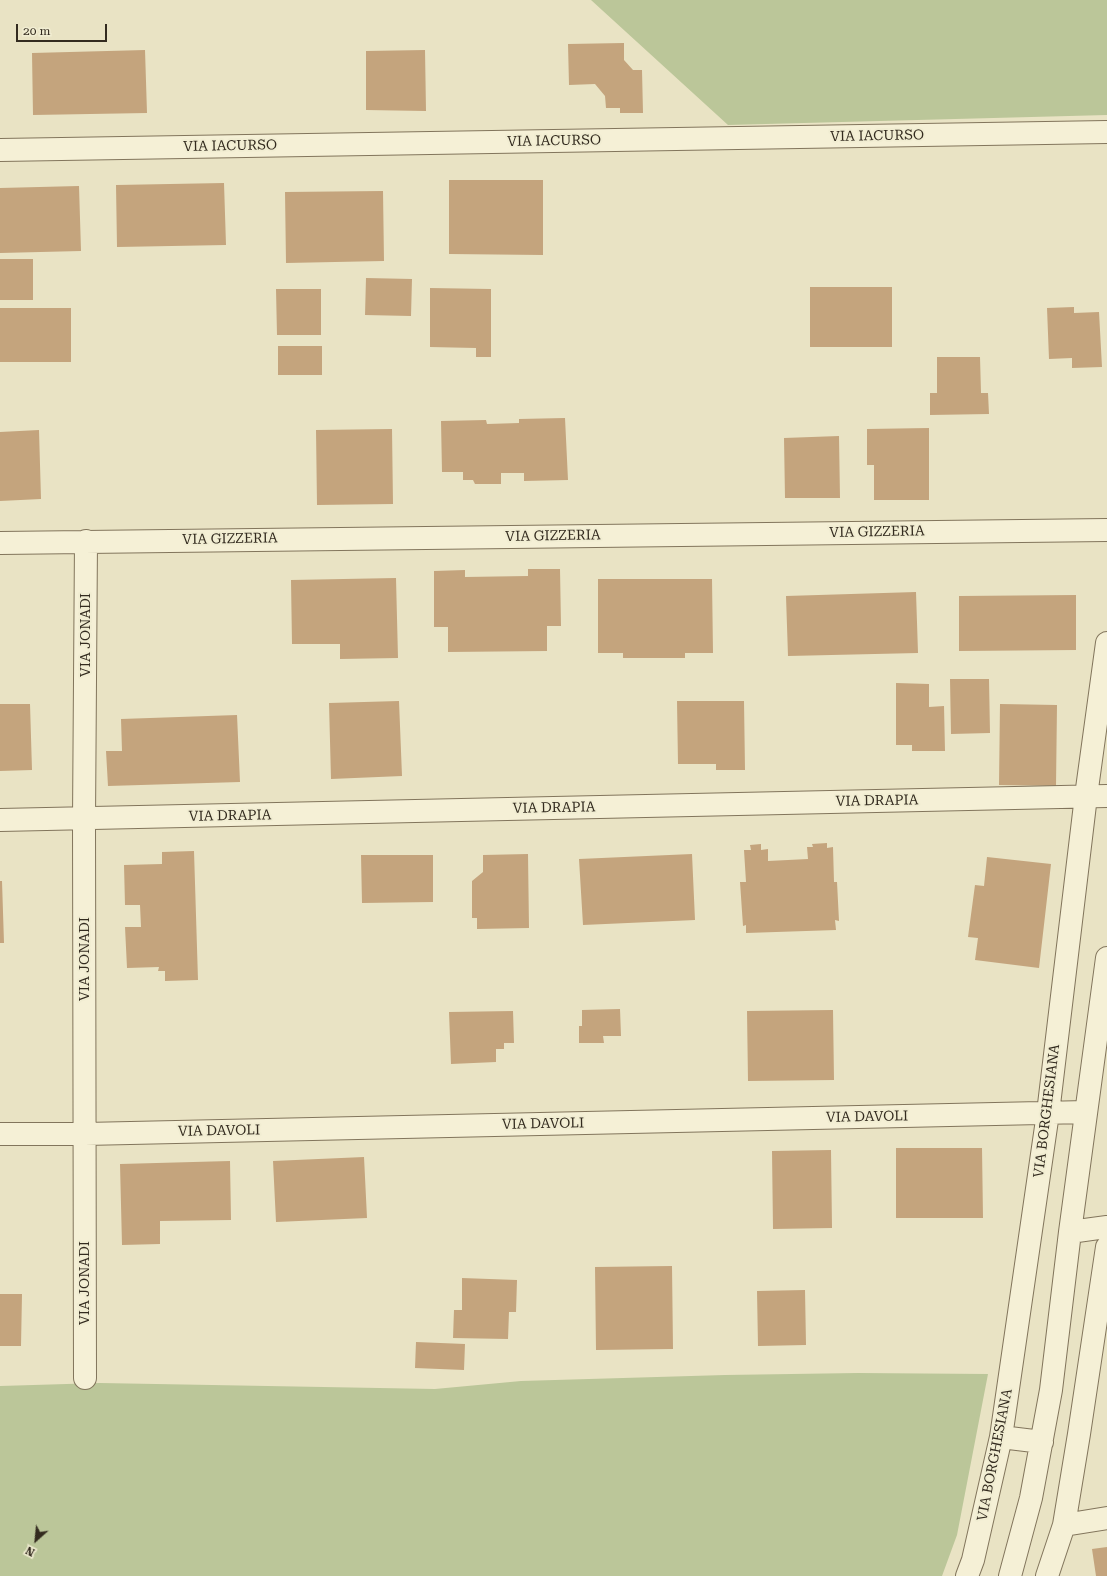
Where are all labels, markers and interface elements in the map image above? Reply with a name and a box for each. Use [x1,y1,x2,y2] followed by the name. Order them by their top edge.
[18,16,109,42] scale bar
[23,24,50,38] text: 20 m
[830,127,924,145] street label: VIA IACURSO
[507,132,601,150] street label: VIA IACURSO
[183,137,277,155] street label: VIA IACURSO
[829,523,925,541] street label: VIA GIZZERIA
[505,527,601,545] street label: VIA GIZZERIA
[182,530,278,548] street label: VIA GIZZERIA
[78,593,94,677] street label: VIA JONADI
[835,792,919,810] street label: VIA DRAPIA
[512,799,596,817] street label: VIA DRAPIA
[188,807,272,825] street label: VIA DRAPIA
[77,917,93,1001] street label: VIA JONADI
[1030,1043,1064,1179] street label: VIA BORGHESIANA
[826,1108,908,1126] street label: VIA DAVOLI
[502,1115,584,1133] street label: VIA DAVOLI
[178,1122,260,1140] street label: VIA DAVOLI
[77,1241,93,1325] street label: VIA JONADI
[974,1387,1016,1523] street label: VIA BORGHESIANA
[16,1520,56,1560] north arrow
[24,1543,37,1559] text: N

